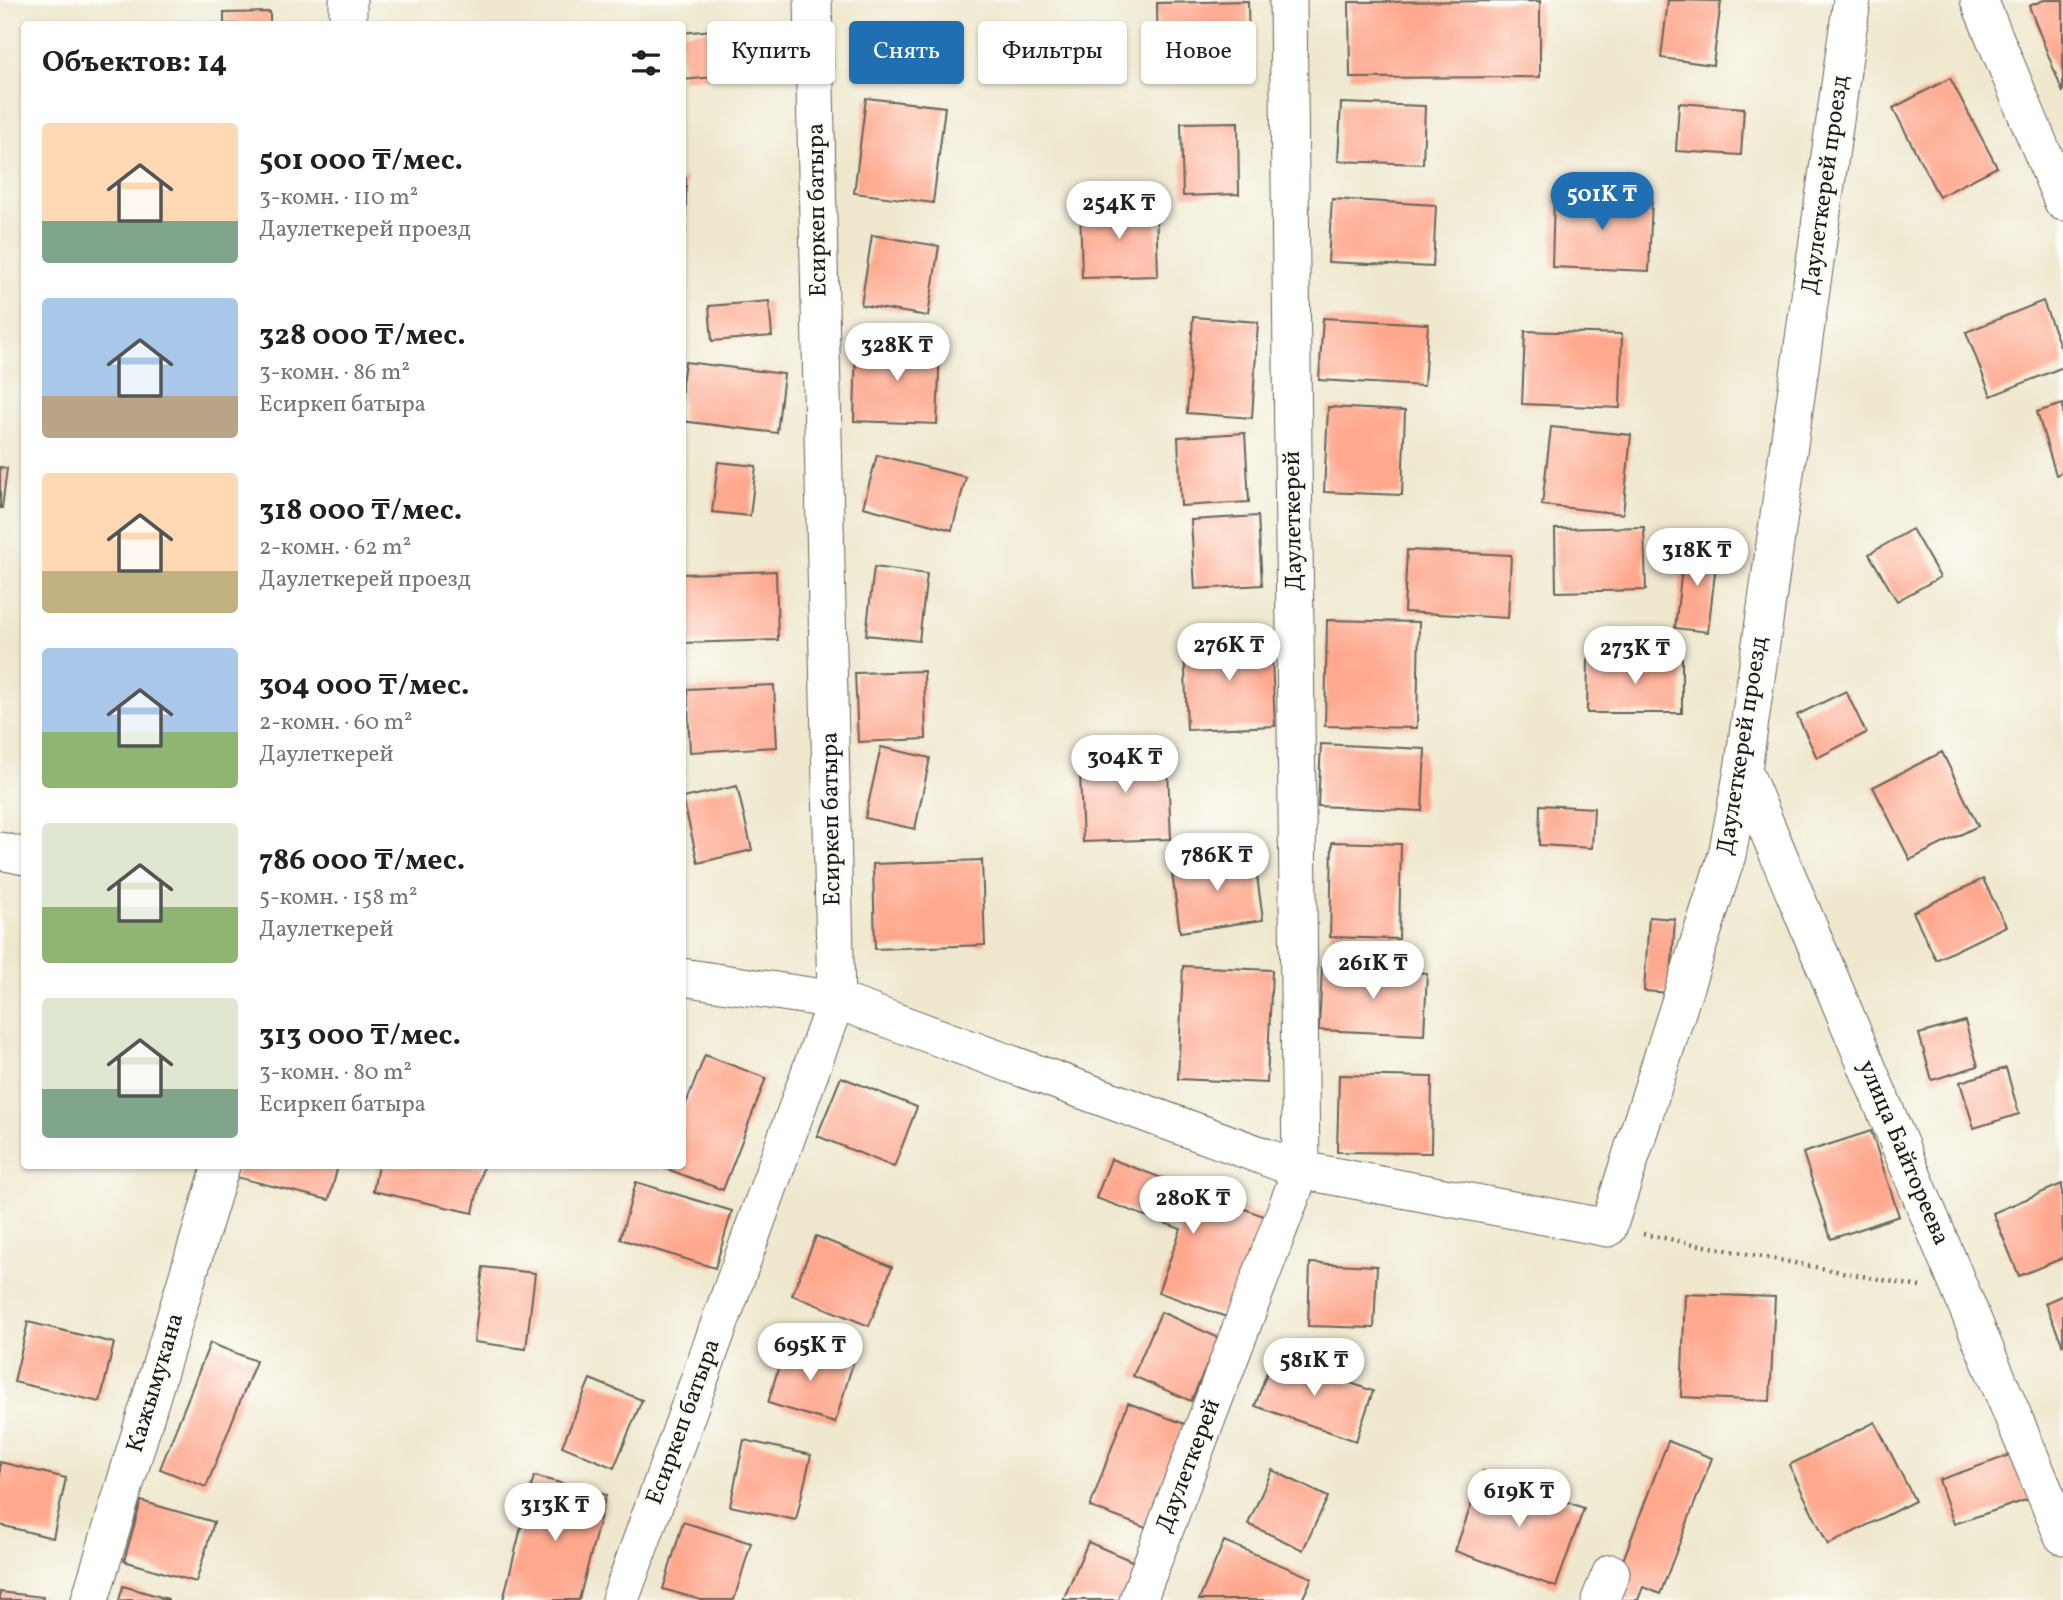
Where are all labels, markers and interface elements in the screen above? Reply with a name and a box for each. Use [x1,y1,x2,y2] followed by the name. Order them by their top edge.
[707,21,835,84] chip: Купить
[849,21,964,84] chip: Снять
[978,21,1127,84] chip: Фильтры
[1141,21,1256,84] chip: Новое
[42,42,227,84] text: Объектов: 14
[627,44,665,82] icon: filters
[1794,73,1858,297] street label: Даулеткерей проезд
[799,123,837,297] street label: Есиркеп батыра
[259,140,463,182] text: 501 000 ₸/мес.
[98,151,182,235] icon: home
[1545,173,1659,232] pin: 501K ₸
[1567,179,1637,211] text: 501K ₸
[259,182,418,214] text: 3-комн. · 110 m²
[1062,182,1176,241] pin: 254K ₸
[1082,188,1156,220] text: 254K ₸
[259,214,471,246] text: Даулеткерей проезд
[259,315,466,357] text: 328 000 ₸/мес.
[840,324,954,383] pin: 328K ₸
[98,326,182,410] icon: home
[861,330,933,362] text: 328K ₸
[259,357,410,389] text: 3-комн. · 86 m²
[259,389,426,421] text: Есиркеп батыра
[1276,451,1312,591] street label: Даулеткерей
[259,490,462,532] text: 318 000 ₸/мес.
[98,501,182,585] icon: home
[1640,528,1754,588] pin: 318K ₸
[259,532,411,564] text: 2-комн. · 62 m²
[1662,535,1732,567] text: 318K ₸
[259,564,471,596] text: Даулеткерей проезд
[1172,624,1286,683] pin: 276K ₸
[1578,626,1692,686] pin: 273K ₸
[1193,630,1265,662] text: 276K ₸
[1600,633,1670,665] text: 273K ₸
[1709,634,1777,858] street label: Даулеткерей проезд
[259,665,469,707] text: 304 000 ₸/мес.
[98,676,182,760] icon: home
[259,707,413,739] text: 2-комн. · 60 m²
[813,732,851,906] street label: Есиркеп батыра
[1068,736,1182,795] pin: 304K ₸
[259,739,394,771] text: Даулеткерей
[1087,742,1163,774] text: 304K ₸
[1160,834,1274,893] pin: 786K ₸
[259,840,465,882] text: 786 000 ₸/мес.
[1181,840,1253,872] text: 786K ₸
[98,851,182,935] icon: home
[259,882,418,914] text: 5-комн. · 158 m²
[259,914,394,946] text: Даулеткерей
[1316,942,1430,1001] pin: 261K ₸
[1338,948,1408,980] text: 261K ₸
[259,1015,461,1057] text: 313 000 ₸/мес.
[98,1026,182,1110] icon: home
[1849,1055,1957,1251] street label: улица Байтореева
[259,1057,412,1089] text: 3-комн. · 80 m²
[259,1089,426,1121] text: Есиркеп батыра
[1136,1176,1250,1236] pin: 280K ₸
[1156,1183,1230,1215] text: 280K ₸
[119,1309,193,1457] street label: Кажымукана
[753,1324,867,1383] pin: 695K ₸
[774,1330,846,1362] text: 695K ₸
[638,1334,730,1510] street label: Есиркеп батыра
[1257,1338,1371,1398] pin: 581K ₸
[1279,1345,1349,1377] text: 581K ₸
[1148,1394,1230,1538] street label: Даулеткерей
[1462,1470,1576,1529] pin: 619K ₸
[1484,1476,1554,1508] text: 619K ₸
[498,1484,612,1543] pin: 313K ₸
[520,1490,590,1522] text: 313K ₸

